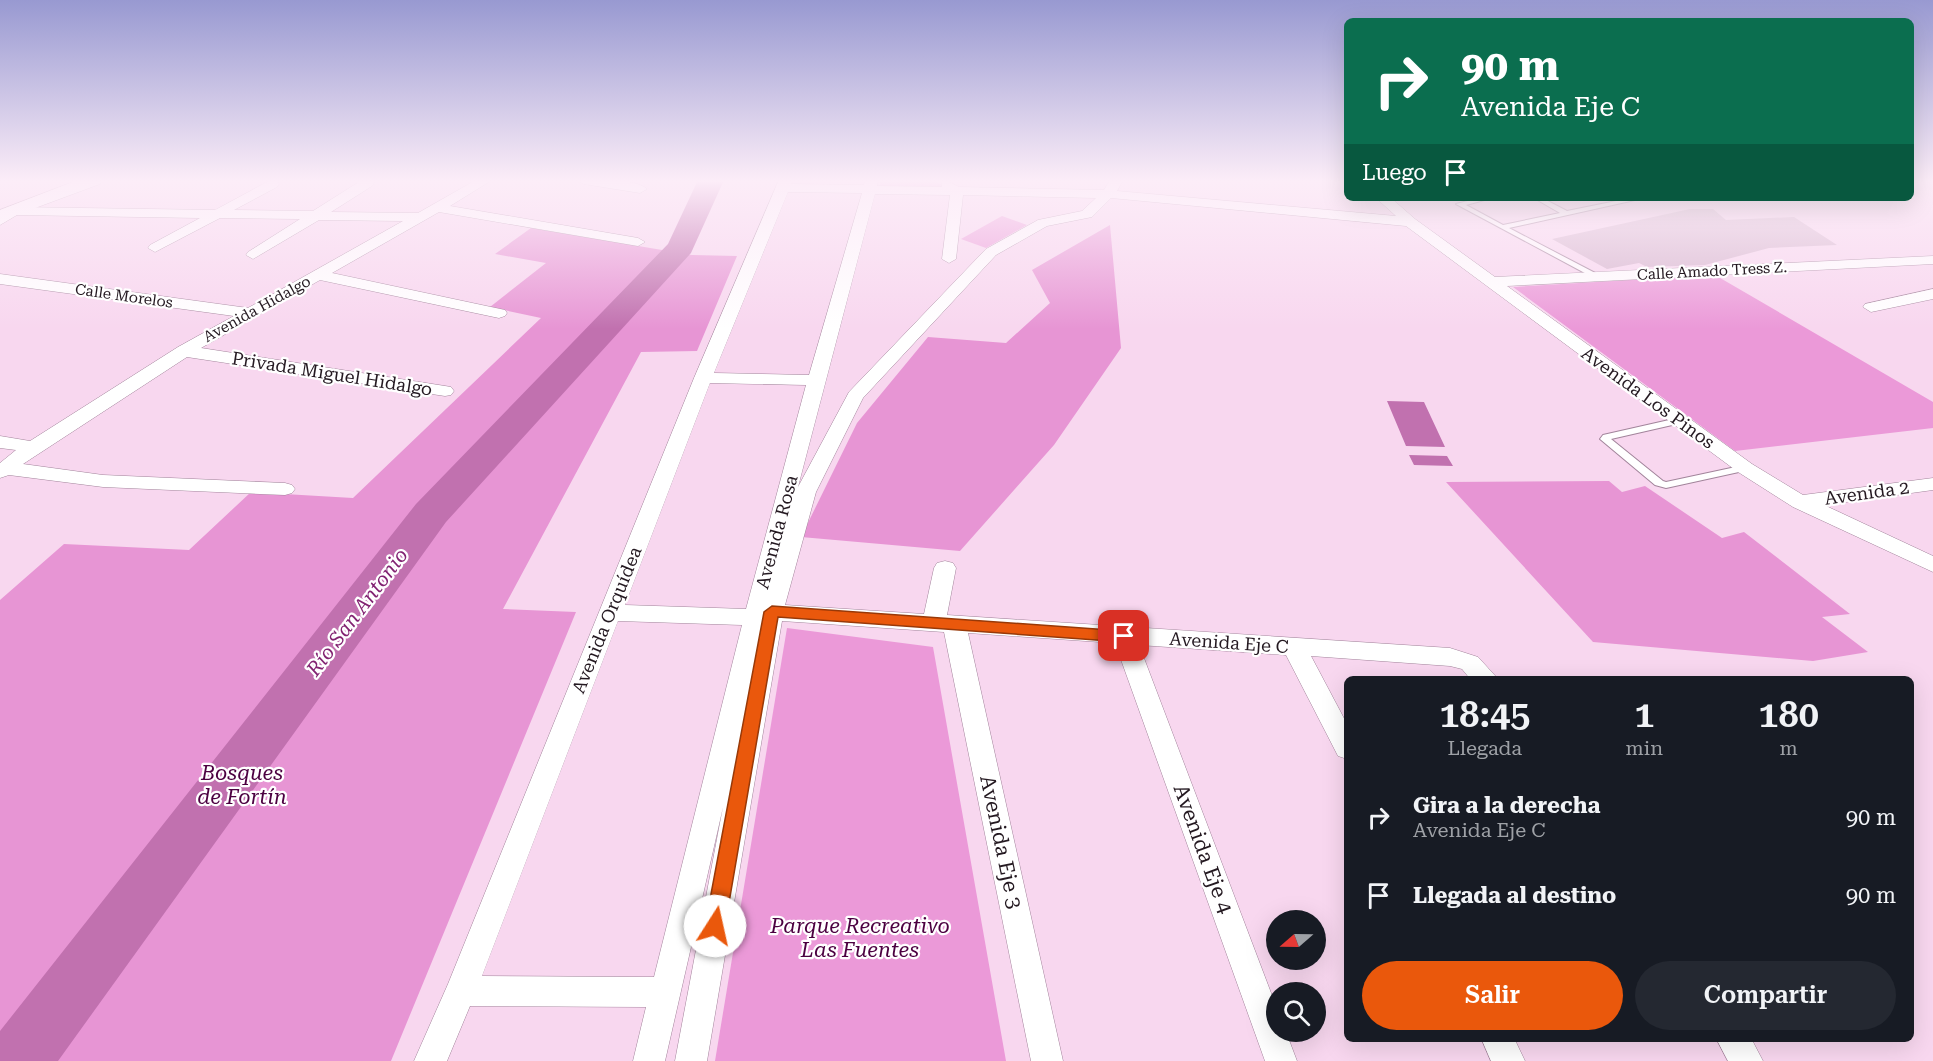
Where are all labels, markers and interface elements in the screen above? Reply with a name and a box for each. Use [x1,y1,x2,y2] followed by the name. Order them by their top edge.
[1461,41,1559,90] text: 90 m
[1362,42,1440,120] icon: right
[1461,91,1640,123] text: Avenida Eje C
[1439,156,1472,189] icon: arrive
[1362,160,1427,185] text: Luego
[1637,258,1787,284] street label: Calle Amado Tress Z.
[200,272,314,346] street label: Avenida Hidalgo
[74,280,174,312] street label: Calle Morelos
[1578,342,1719,453] street label: Avenida Los Pinos
[230,347,434,400] street label: Privada Miguel Hidalgo
[751,473,802,591] street label: Avenida Rosa
[1823,476,1911,509] street label: Avenida 2
[568,543,646,696] street label: Avenida Orquídea
[301,544,413,681] water label: Río San Antonio
[1098,610,1149,661] pin
[1107,619,1140,652] icon: arrive
[1169,628,1289,657] street label: Avenida Eje C
[1439,694,1530,736] text: 18:45
[1634,694,1654,736] text: 1
[1758,694,1819,736] text: 180
[1447,736,1522,760] text: Llegada
[1626,736,1663,760] text: min
[1779,736,1798,760] text: m
[197,761,287,809] park label: Bosques de Fortín
[975,773,1027,911] street label: Avenida Eje 3
[1168,781,1238,917] street label: Avenida Eje 4
[1413,793,1600,818] text: Gira a la derecha
[1362,801,1395,834] icon: right
[1846,805,1896,830] text: 90 m
[1413,818,1546,842] text: Avenida Eje C
[1362,879,1395,912] icon: arrive
[1413,883,1616,908] text: Llegada al destino
[1846,883,1896,908] text: 90 m
[683,894,747,958] position arrow
[1266,910,1326,970] north arrow
[1266,910,1326,1042] map controls
[769,914,950,962] park label: Parque Recreativo Las Fuentes
[1362,961,1623,1030] button: Salir
[1635,961,1896,1030] button: Compartir
[1266,982,1326,1042] button: search

